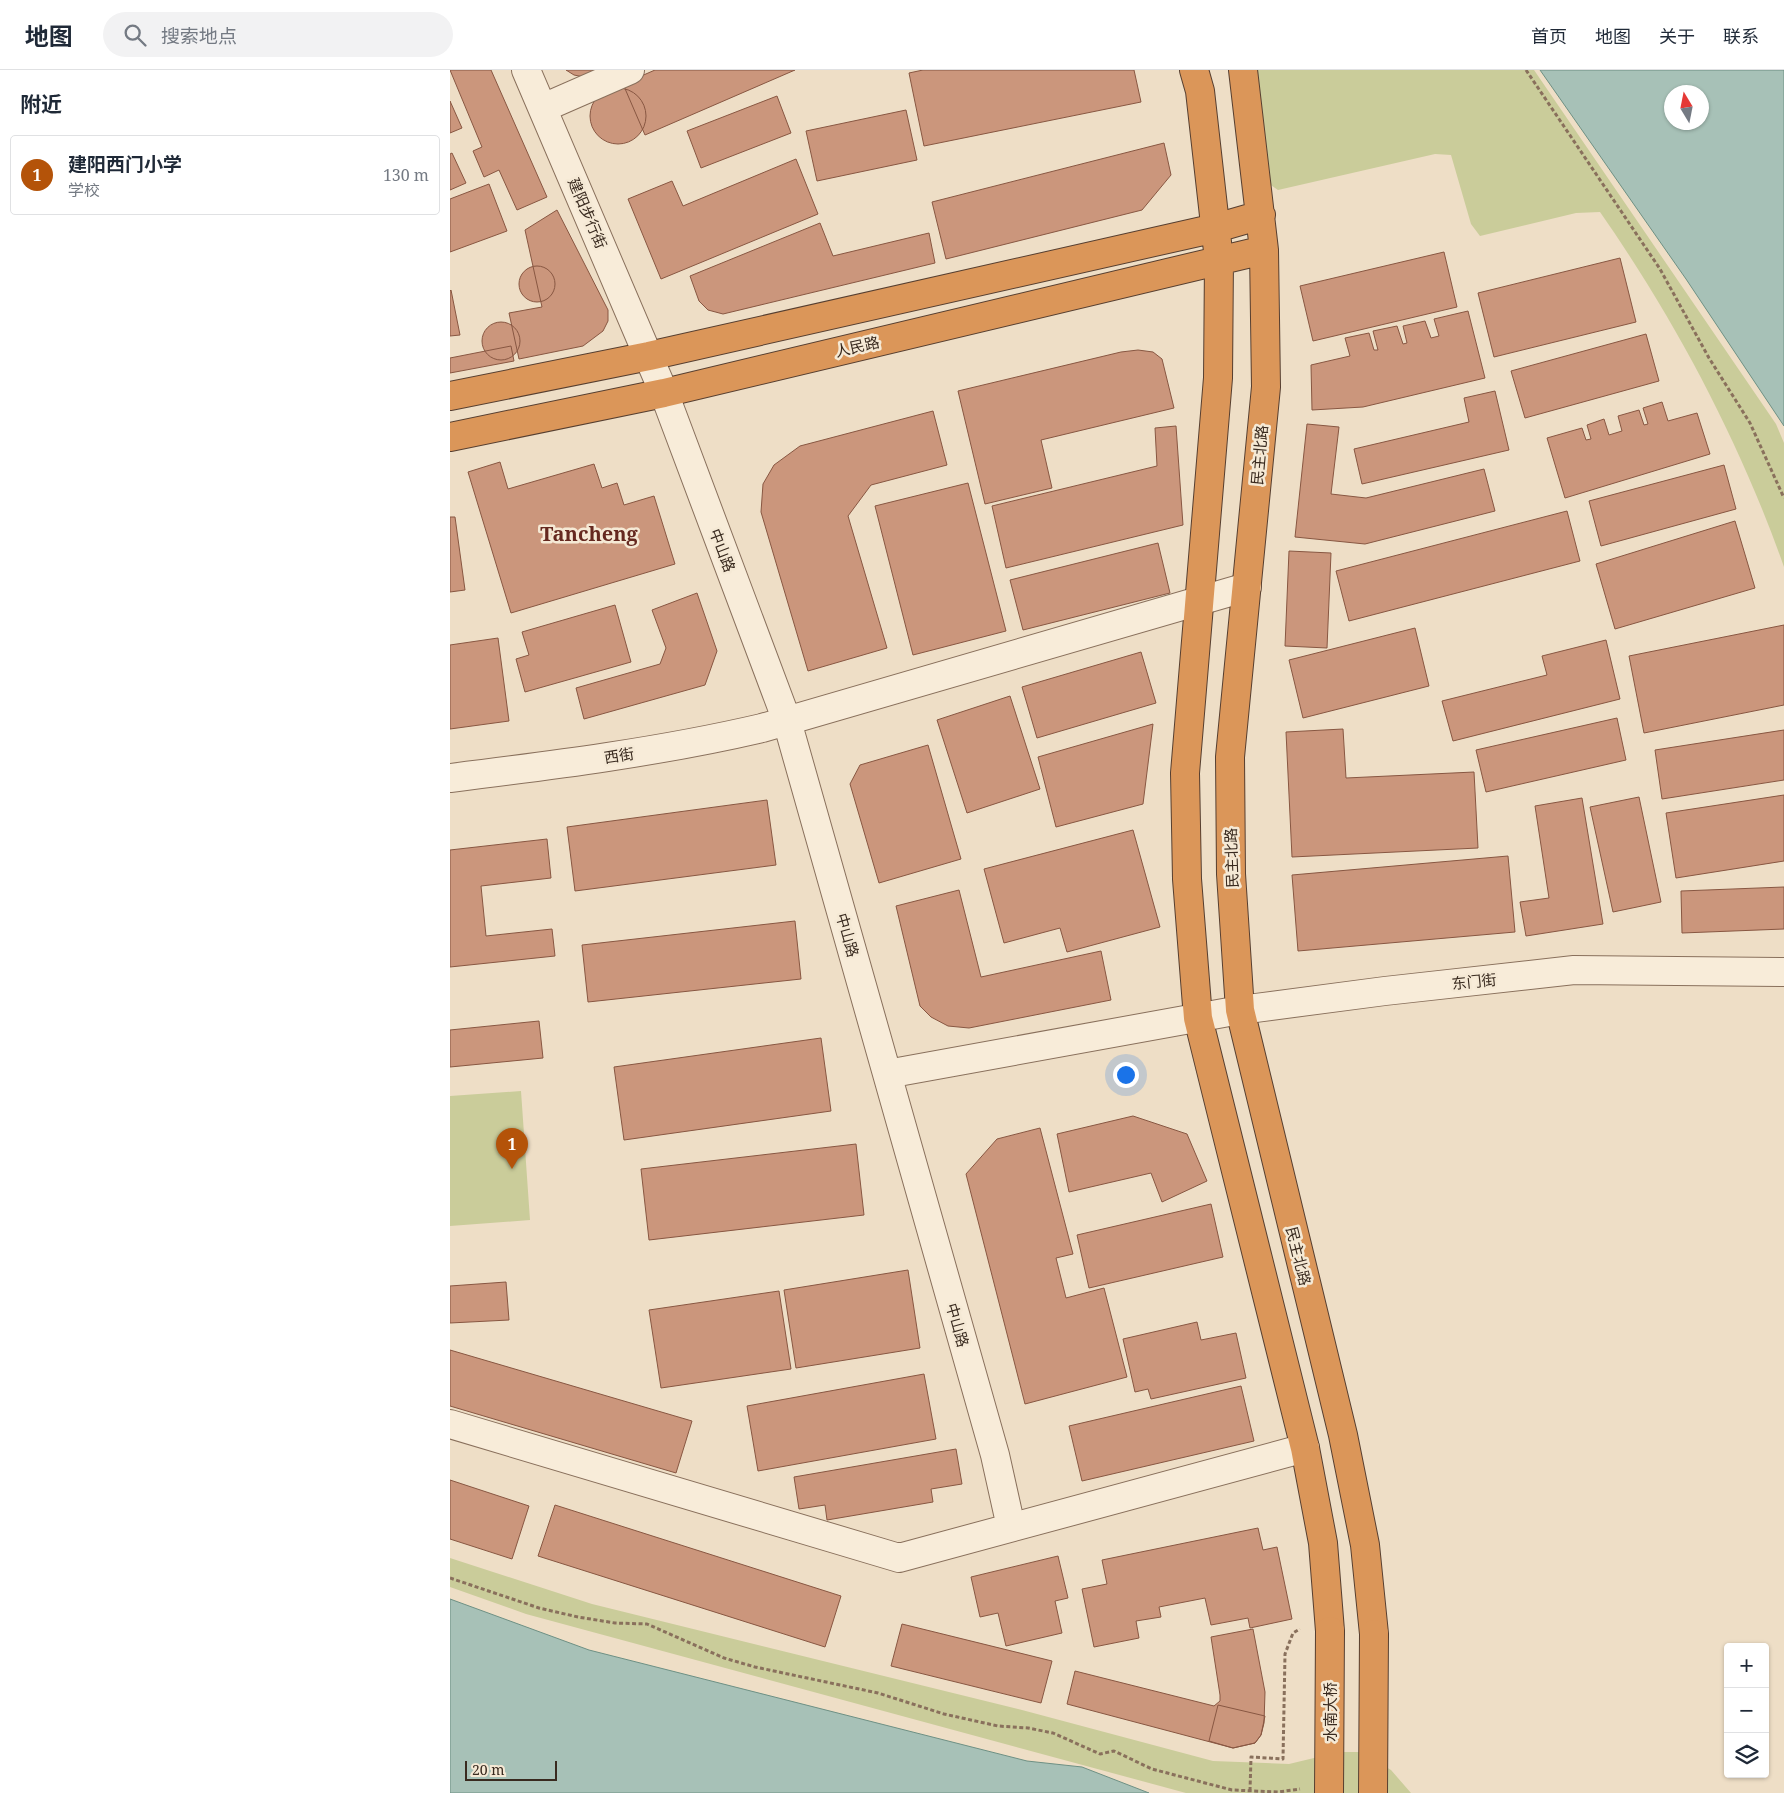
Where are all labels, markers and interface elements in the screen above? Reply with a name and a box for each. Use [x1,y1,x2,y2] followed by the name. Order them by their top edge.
[103,12,453,57] search box
[25,19,73,52] text: 地图
[121,21,149,49] icon: search
[161,23,237,49] text: 搜索地点
[1531,24,1567,48] text: 首页
[1595,24,1631,48] text: 地图
[1659,24,1695,48] text: 关于
[1723,24,1759,48] text: 联系
[1664,85,1709,130] north arrow
[20,90,62,118] text: 附近
[68,151,182,177] text: 建阳西门小学
[32,164,42,186] text: 1
[383,164,429,186] text: 130 m
[564,175,612,251] street label: 建阳步行街
[68,179,100,201] text: 学校
[833,331,881,361] street label: 人民路
[1246,424,1272,486] street label: 民主北路
[540,520,639,547] district label: Tancheng
[706,525,740,575] street label: 中山路
[603,743,635,767] street label: 西街
[1220,828,1242,888] street label: 民主北路
[832,911,864,959] street label: 中山路
[1451,969,1497,993] street label: 东门街
[1113,1062,1139,1088] your location
[496,1128,528,1169] pin: 1
[1282,1224,1316,1288] street label: 民主北路
[942,1301,974,1349] street label: 中山路
[1724,1643,1769,1778] map controls
[1724,1643,1769,1688] button: +
[1320,1682,1340,1742] street label: 水南大桥
[1724,1688,1769,1733] button: −
[1724,1733,1769,1778] button: layers
[465,1758,558,1781] scale bar
[472,1760,505,1779] text: 20 m

